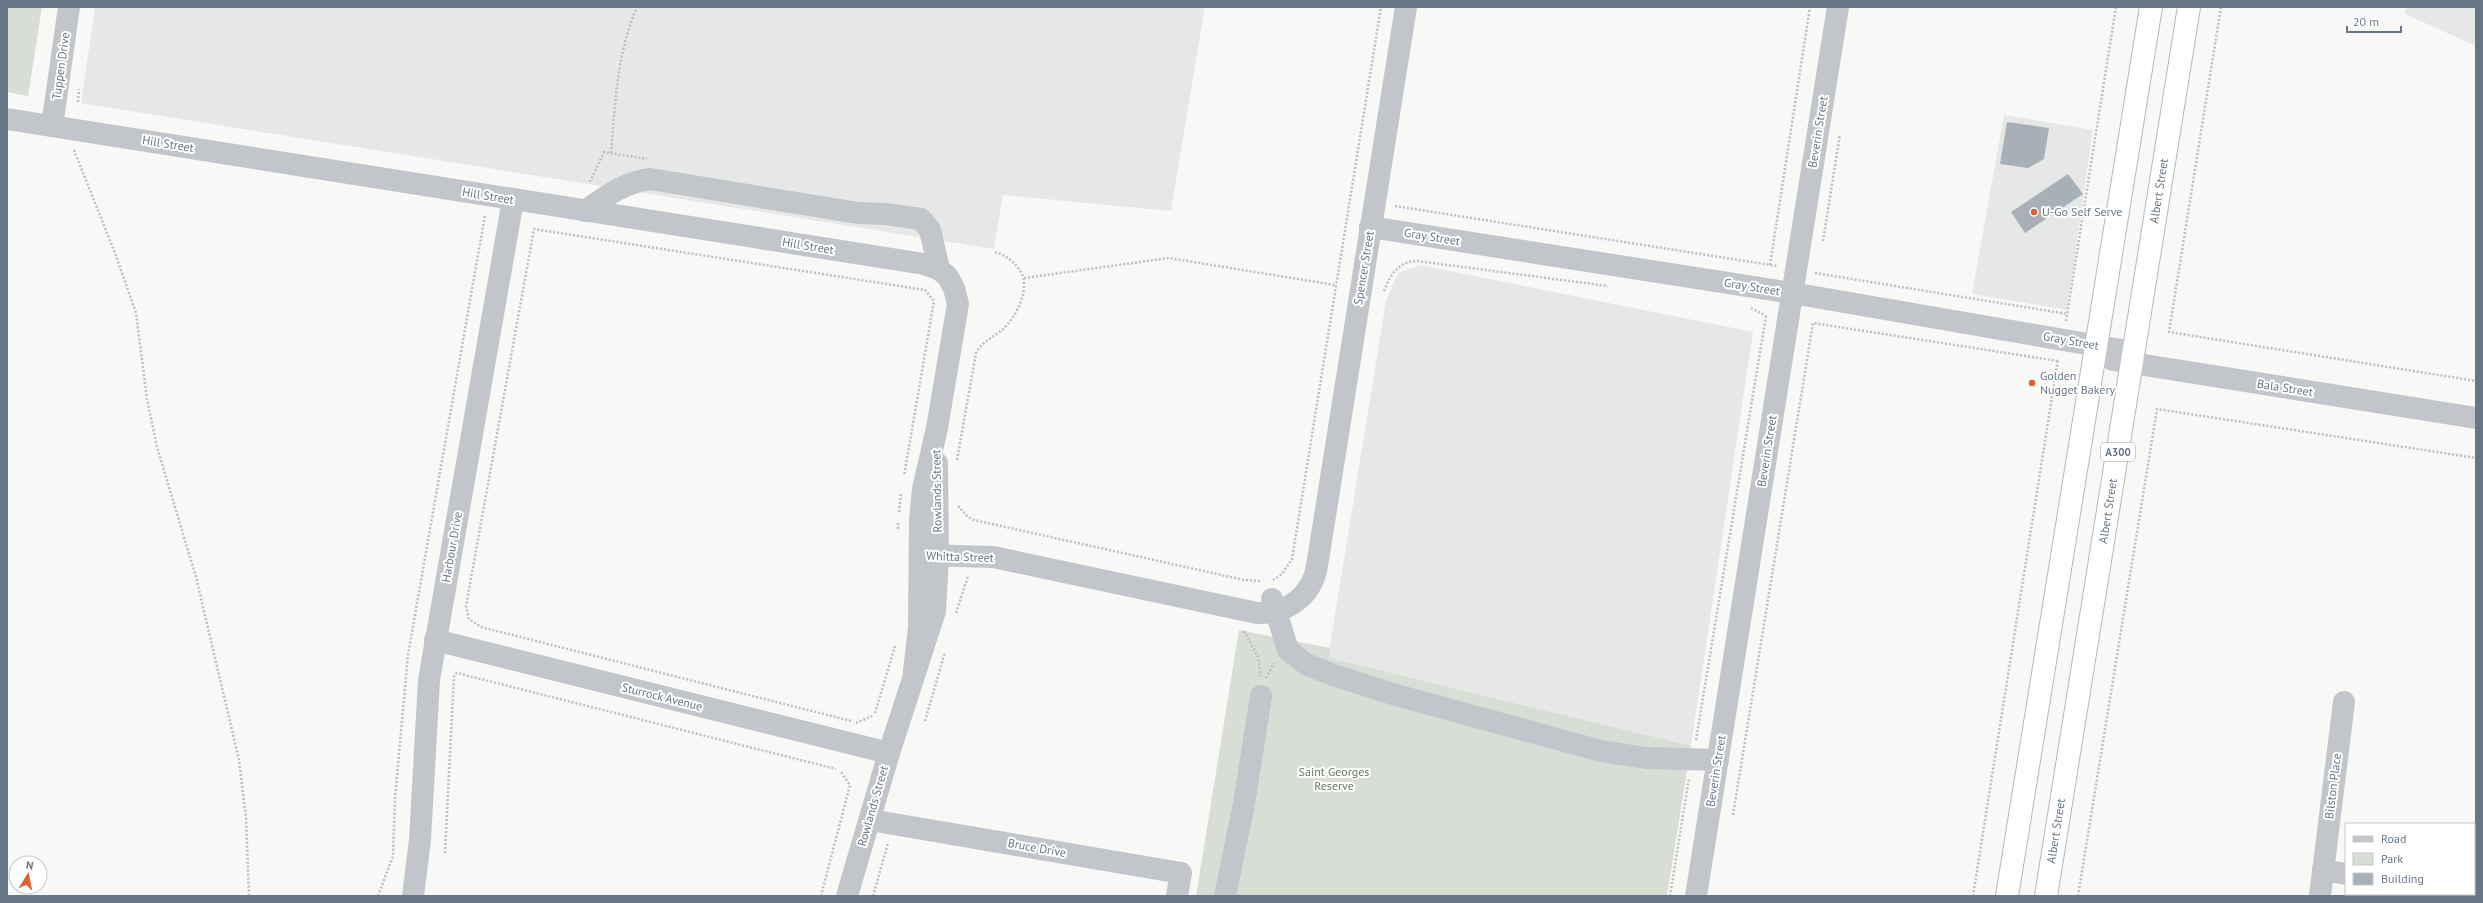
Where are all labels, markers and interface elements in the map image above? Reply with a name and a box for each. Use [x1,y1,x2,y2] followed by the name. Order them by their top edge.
[2347,8,2401,34] scale bar
[2353,14,2379,29] text: 20 m
[48,31,73,100] street label: Tuppen Drive
[1804,95,1831,169] street label: Beverin Street
[141,132,195,155] street label: Hill Street
[2146,157,2171,224] street label: Albert Street
[461,184,515,207] street label: Hill Street
[2042,204,2122,219] place label: U-Go Self Serve
[2029,207,2039,217] marker: U-Go Self Serve
[1403,225,1461,248] street label: Gray Street
[1350,230,1377,306] street label: Spencer Street
[781,234,835,257] street label: Hill Street
[1723,275,1781,298] street label: Gray Street
[2042,328,2100,353] street label: Gray Street
[2040,368,2116,397] place label: Golden Nugget Bakery
[2256,376,2314,399] street label: Bala Street
[2027,378,2037,388] marker: Golden Nugget Bakery
[1753,414,1780,488] street label: Beverin Street
[2101,443,2135,461] road number: A300
[928,449,945,533] street label: Rowlands Street
[2095,477,2120,544] street label: Albert Street
[438,510,465,583] street label: Harbour Drive
[926,548,994,565] street label: Whitta Street
[620,679,704,714] street label: Sturrock Avenue
[1702,734,1729,808] street label: Beverin Street
[2321,752,2344,820] street label: Bilston Place
[854,764,891,848] street label: Rowlands Street
[1299,764,1369,793] park label: Saint Georges Reserve
[2043,797,2068,864] street label: Albert Street
[2345,823,2475,895] legend
[2381,831,2406,846] text: Road
[1007,835,1067,860] street label: Bruce Drive
[2381,851,2403,866] text: Park
[8,855,48,895] north arrow
[25,858,35,873] text: N
[2381,871,2424,886] text: Building

